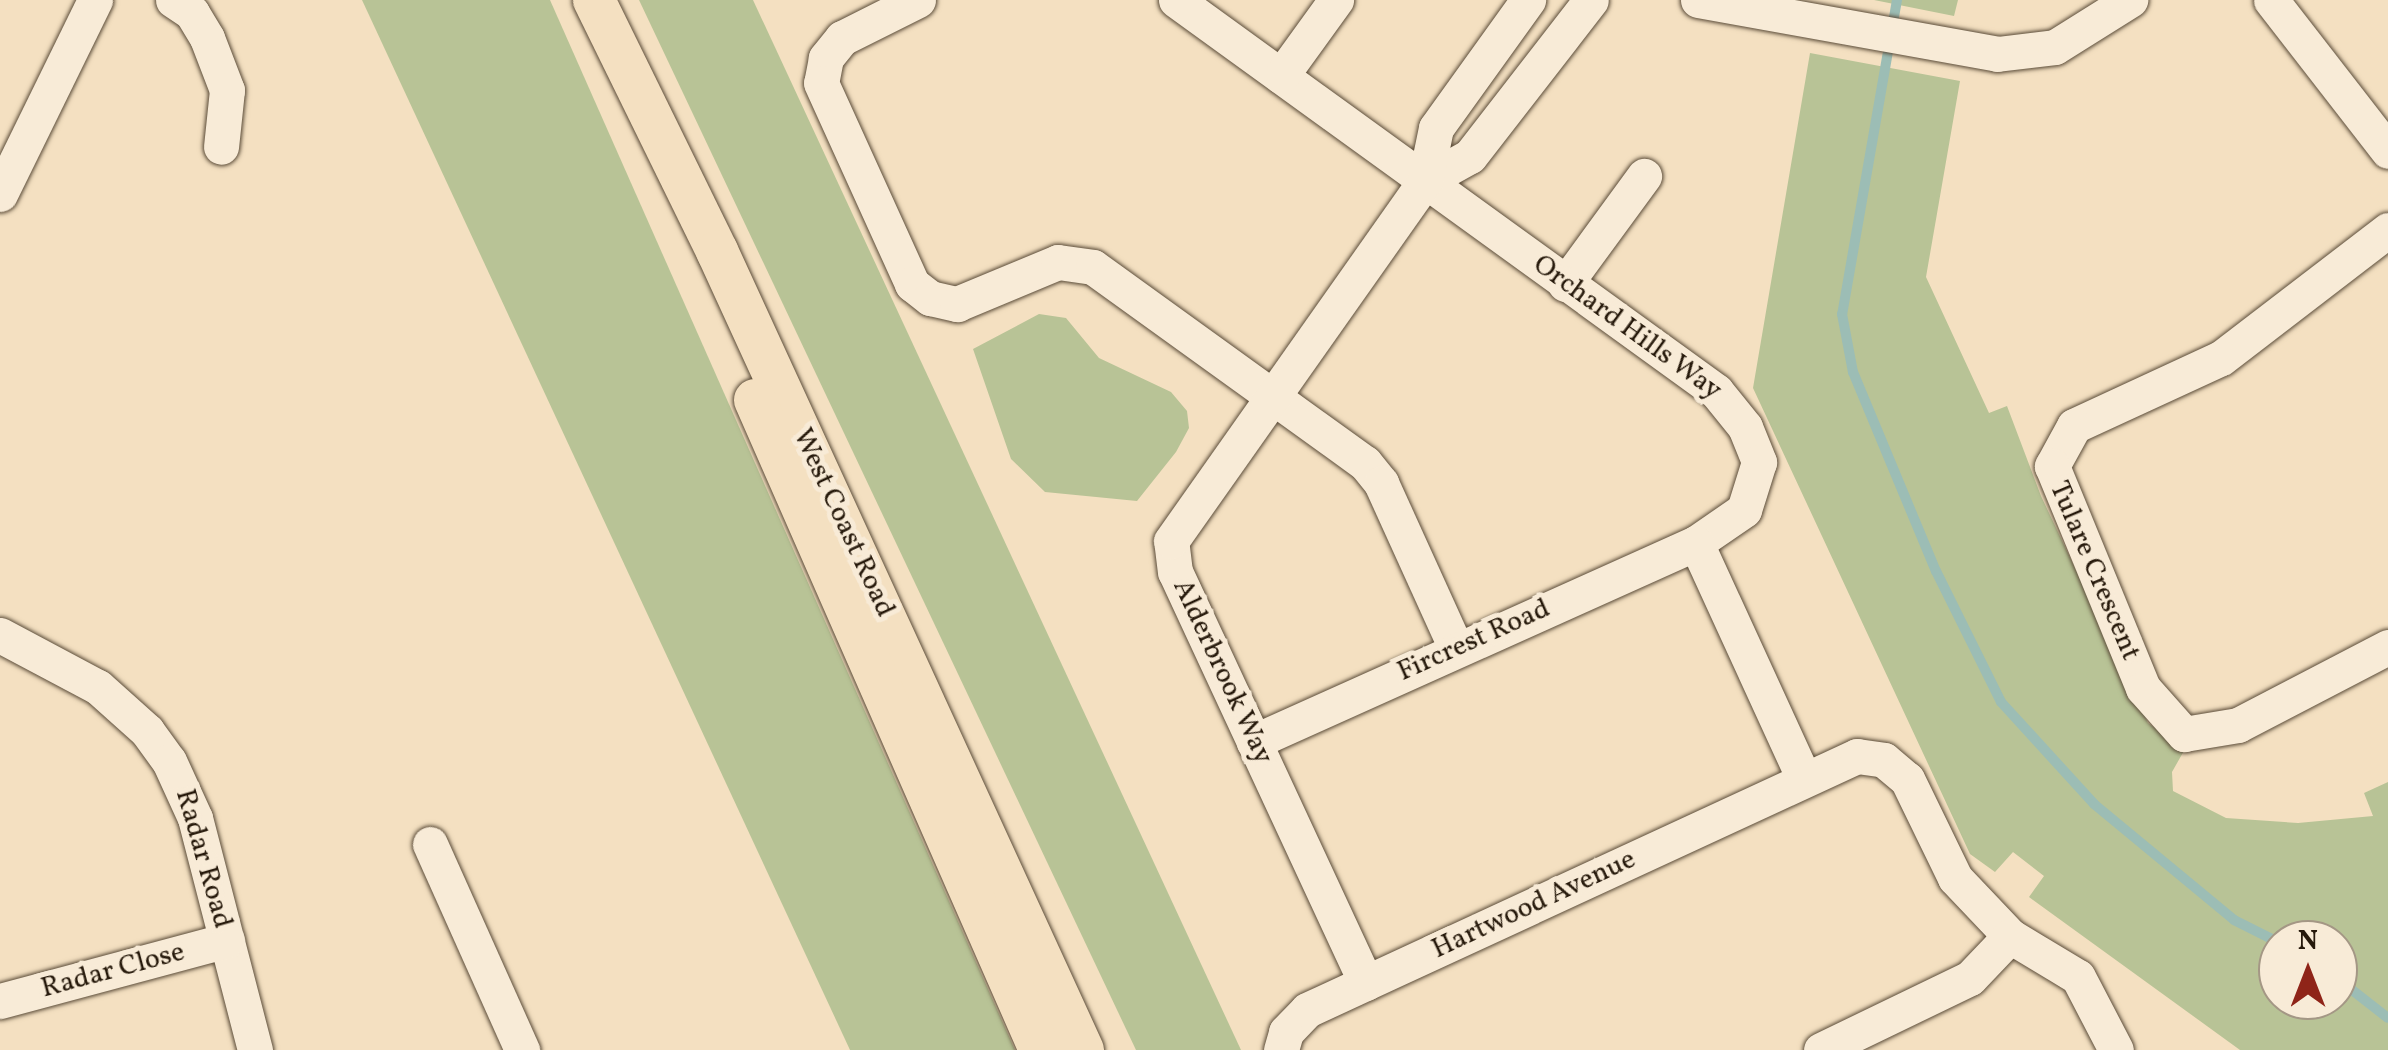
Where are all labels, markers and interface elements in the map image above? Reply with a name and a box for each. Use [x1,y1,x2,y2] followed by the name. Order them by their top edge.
[1526,248,1728,408] street label: Orchard Hills Way
[785,423,901,623] street label: West Coast Road
[2041,476,2147,666] street label: Tulare Crescent
[1164,574,1280,770] street label: Alderbrook Way
[1393,592,1555,690] street label: Fircrest Road
[167,785,239,933] street label: Radar Road
[1427,843,1641,967] street label: Hartwood Avenue
[2258,920,2358,1020] north arrow
[2298,922,2318,961] text: N
[38,936,188,1006] street label: Radar Close

